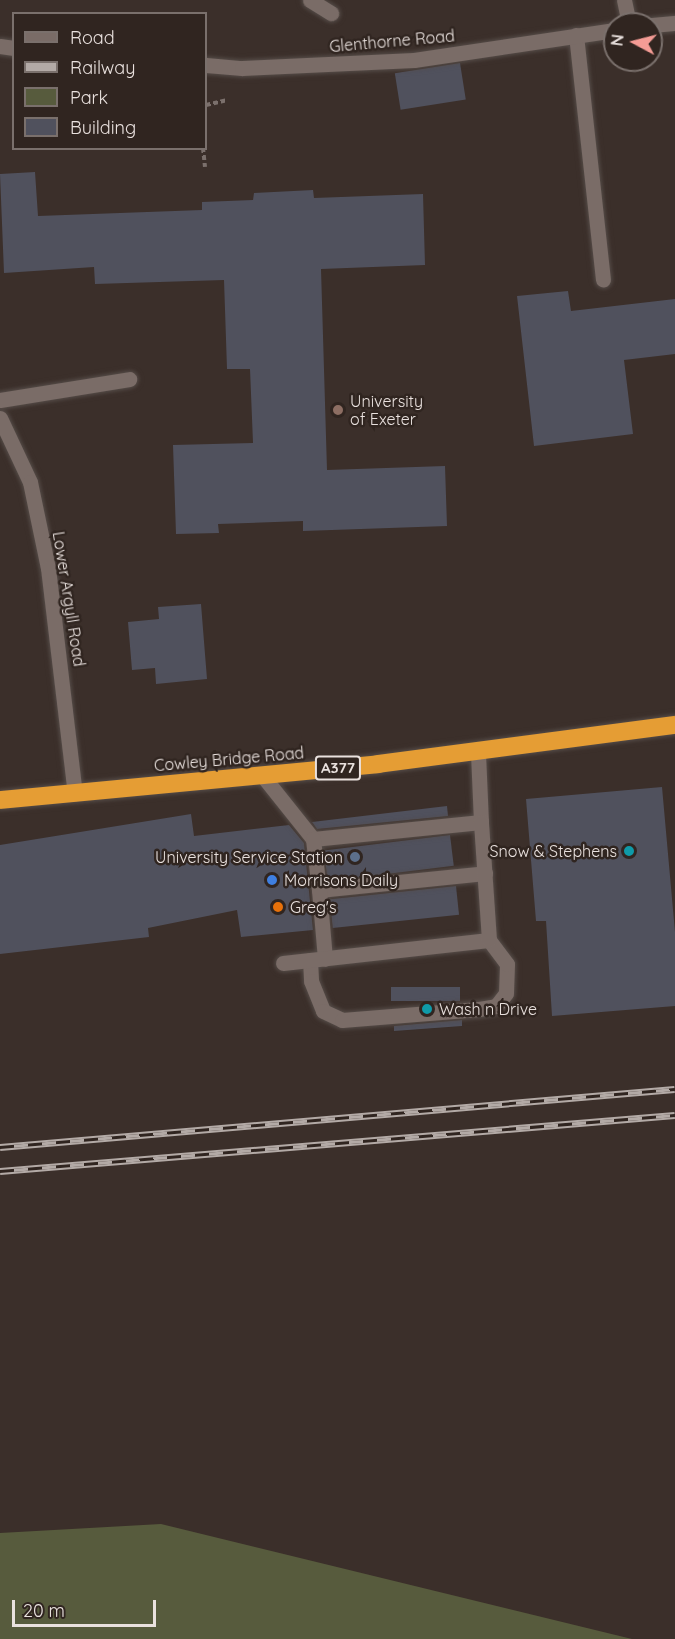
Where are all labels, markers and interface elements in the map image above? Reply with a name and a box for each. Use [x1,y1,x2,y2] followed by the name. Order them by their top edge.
[12,12,207,150] legend
[603,12,663,72] north arrow
[70,26,115,49] text: Road
[329,26,455,56] street label: Glenthorne Road
[606,33,628,47] text: N
[70,56,136,79] text: Railway
[70,86,108,109] text: Park
[70,116,136,139] text: Building
[350,391,423,429] place label: University of Exeter
[331,403,345,417] marker: University of Exeter
[49,530,89,668] street label: Lower Argyll Road
[153,743,305,775] street label: Cowley Bridge Road
[314,756,362,780] road number: A377
[490,841,617,861] place label: Snow & Stephens
[622,844,636,858] marker: Snow & Stephens
[155,847,343,867] place label: University Service Station
[348,850,362,864] marker: University Service Station
[284,870,398,890] place label: Morrisons Daily
[265,873,279,887] marker: Morrisons Daily
[290,897,336,917] place label: Greg's
[271,900,285,914] marker: Greg's
[439,999,537,1019] place label: Wash n Drive
[420,1002,434,1016] marker: Wash n Drive
[15,1588,159,1626] scale bar
[23,1599,65,1622] text: 20 m

